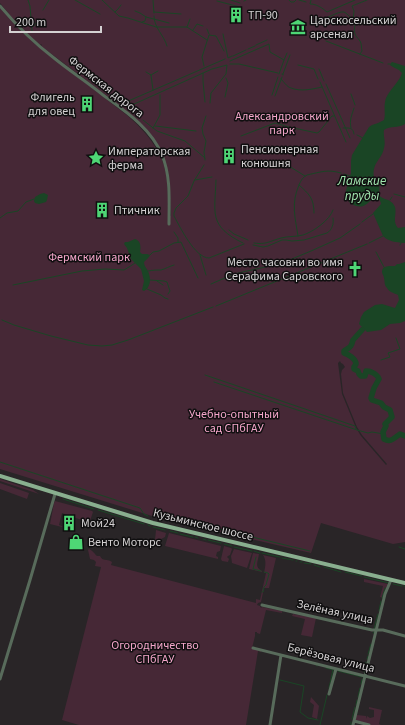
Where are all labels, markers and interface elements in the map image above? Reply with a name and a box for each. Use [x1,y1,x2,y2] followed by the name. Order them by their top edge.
[227,6,245,24] building icon: ТП-90
[248,7,278,24] place label: ТП-90
[10,8,101,34] scale bar
[310,12,397,43] place label: Царскосельский арсенал
[16,14,46,31] text: 200 m
[289,18,307,36] museum icon: Царскосельский арсенал
[65,52,147,122] street label: Фермская дорога
[28,89,75,120] place label: Флигель для овец
[78,95,96,113] building icon: Флигель для овец
[235,108,329,139] park label: Александровский парк
[241,141,319,172] place label: Пенсионерная конюшня
[108,143,191,174] place label: Императорская ферма
[220,147,238,165] building icon: Пенсионерная конюшня
[87,149,105,167] place icon: Императорская ферма
[337,172,386,205] water label: Ламские пруды
[93,201,111,219] building icon: Птичник
[114,202,160,219] place label: Птичник
[48,249,130,266] park label: Фермский парк
[225,254,343,285] place label: Место часовни во имя Серафима Саровского
[346,260,364,278] church icon: Место часовни во имя Серафима Саровского
[189,406,279,437] park label: Учебно-опытный сад СПбГАУ
[151,504,255,546] street label: Кузьминское шоссе
[60,514,78,532] building icon: Мой24
[81,515,115,532] place label: Мой24
[67,533,85,551] shop icon: Венто Моторс
[88,534,162,551] place label: Венто Моторс
[295,596,375,628] street label: Зелёная улица
[111,637,199,668] park label: Огородничество СПбГАУ
[285,639,377,677] street label: Берёзовая улица

